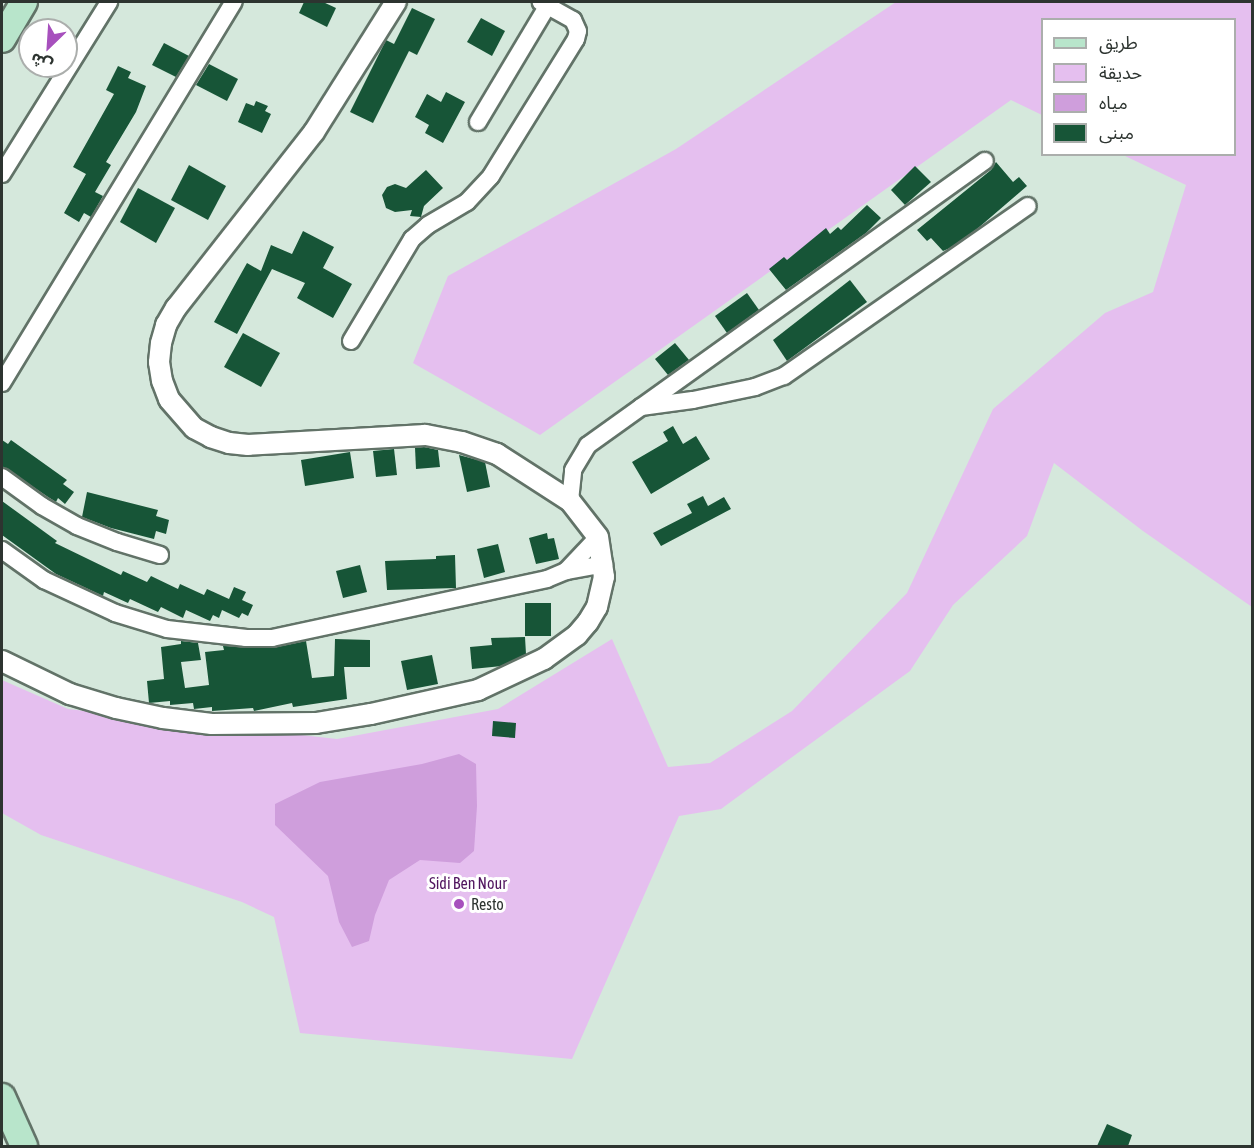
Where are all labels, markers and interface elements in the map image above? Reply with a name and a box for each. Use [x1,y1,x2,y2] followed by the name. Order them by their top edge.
[18,18,78,78] north arrow
[1041,18,1236,156] legend
[1099,32,1138,53] text: طريق
[28,50,55,75] text: ش
[1099,62,1142,83] text: حديقة
[1099,92,1128,113] text: مياه
[1099,122,1134,143] text: مبنى
[429,873,507,893] park label: Sidi Ben Nour
[471,894,504,914] place label: Resto
[452,897,466,911] marker: Resto

